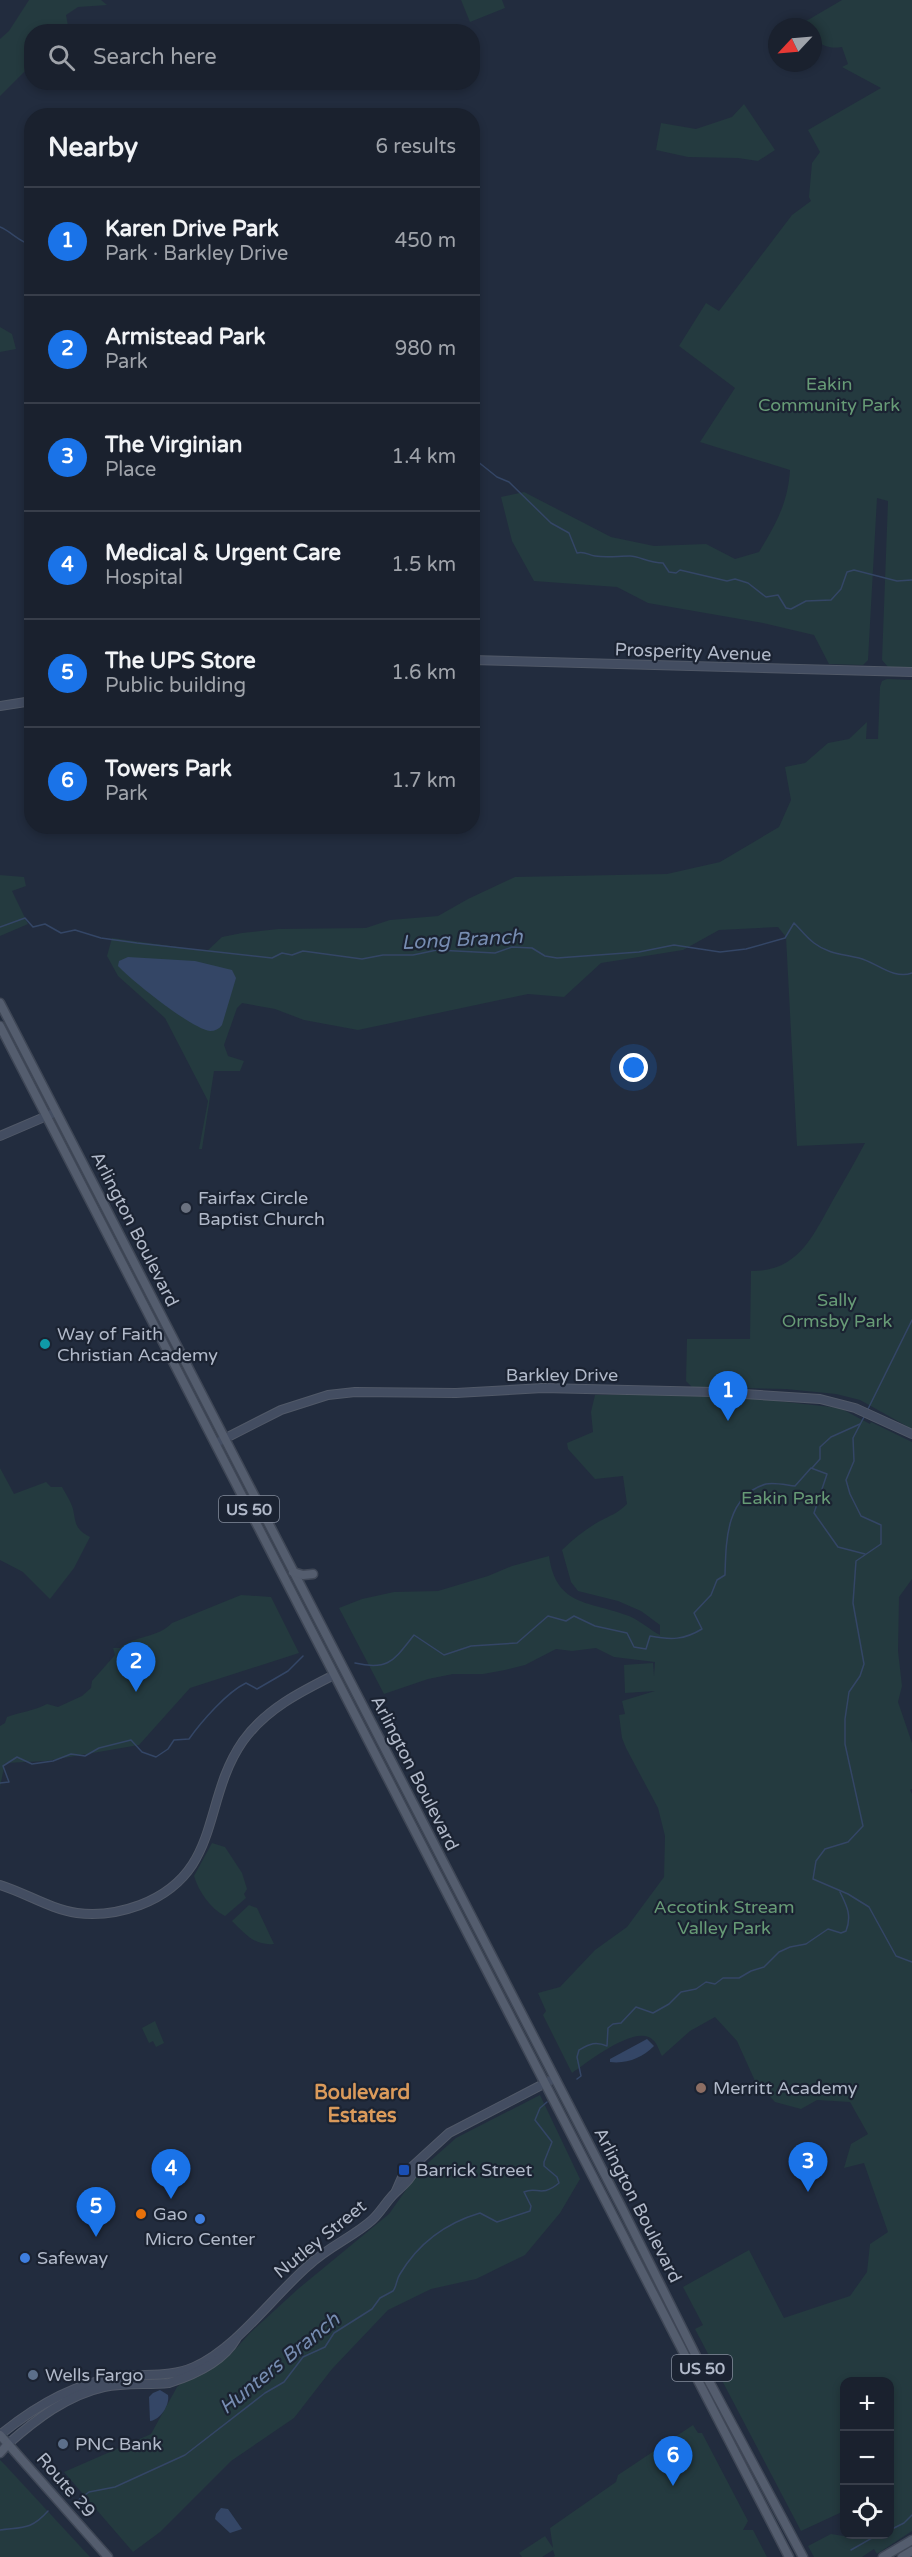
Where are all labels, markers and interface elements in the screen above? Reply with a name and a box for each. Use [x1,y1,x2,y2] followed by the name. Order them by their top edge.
[768,18,822,72] north arrow
[24,24,480,90] search box
[45,41,78,74] icon: search
[93,44,217,70] text: Search here
[48,132,138,163] text: Nearby
[376,135,456,159] text: 6 results
[105,216,279,242] text: Karen Drive Park
[61,229,74,253] text: 1
[395,229,456,253] text: 450 m
[105,242,288,266] text: Park · Barkley Drive
[105,324,266,350] text: Armistead Park
[61,337,74,361] text: 2
[395,337,456,361] text: 980 m
[105,350,148,374] text: Park
[758,373,900,416] park label: Eakin Community Park
[105,432,242,458] text: The Virginian
[61,445,74,469] text: 3
[392,445,456,469] text: 1.4 km
[105,458,156,482] text: Place
[105,540,341,566] text: Medical & Urgent Care
[61,553,74,577] text: 4
[391,553,456,577] text: 1.5 km
[105,566,183,590] text: Hospital
[614,638,772,666] street label: Prosperity Avenue
[105,648,256,674] text: The UPS Store
[61,661,74,685] text: 5
[391,661,456,685] text: 1.6 km
[105,674,246,698] text: Public building
[105,756,232,782] text: Towers Park
[61,769,74,793] text: 6
[391,769,456,793] text: 1.7 km
[105,782,148,806] text: Park
[401,925,524,955] water label: Long Branch
[619,1053,648,1082] your location
[86,1148,184,1310] street label: Arlington Boulevard
[198,1187,325,1230] place label: Fairfax Circle Baptist Church
[179,1201,193,1215] marker: Fairfax Circle Baptist Church
[782,1289,892,1332] park label: Sally Ormsby Park
[57,1323,218,1366] place label: Way of Faith Christian Academy
[38,1337,52,1351] marker: Way of Faith Christian Academy
[506,1364,618,1386] street label: Barkley Drive
[708,1372,748,1421] pin: 1
[741,1487,831,1509] park label: Eakin Park
[219,1496,279,1522] road number: US 50
[116,1642,156,1692] pin: 2
[366,1692,464,1854] street label: Arlington Boulevard
[654,1896,794,1939] park label: Accotink Stream Valley Park
[713,2077,858,2099] place label: Merritt Academy
[314,2081,410,2128] district label: Boulevard Estates
[694,2081,708,2095] marker: Merritt Academy
[589,2124,687,2286] street label: Arlington Boulevard
[788,2142,828,2192] pin: 3
[152,2150,190,2199] pin: 4
[416,2159,533,2181] place label: Barrick Street
[397,2163,411,2177] marker: Barrick Street
[76,2188,116,2237] pin: 5
[269,2195,371,2283] street label: Nutley Street
[153,2203,188,2225] place label: Gao
[134,2207,148,2221] marker: Gao
[193,2212,207,2226] marker: Micro Center
[145,2228,255,2250] place label: Micro Center
[37,2247,109,2269] place label: Safeway
[18,2251,32,2265] marker: Safeway
[215,2307,345,2420] water label: Hunters Branch
[672,2355,732,2381] road number: US 50
[45,2364,144,2386] place label: Wells Fargo
[26,2368,40,2382] marker: Wells Fargo
[840,2377,894,2539] map controls
[840,2377,894,2431] button: +
[840,2431,894,2485] button: −
[75,2433,162,2455] place label: PNC Bank
[654,2436,692,2486] pin: 6
[56,2437,70,2451] marker: PNC Bank
[32,2448,100,2522] street label: Route 29
[840,2485,894,2539] button: locate

